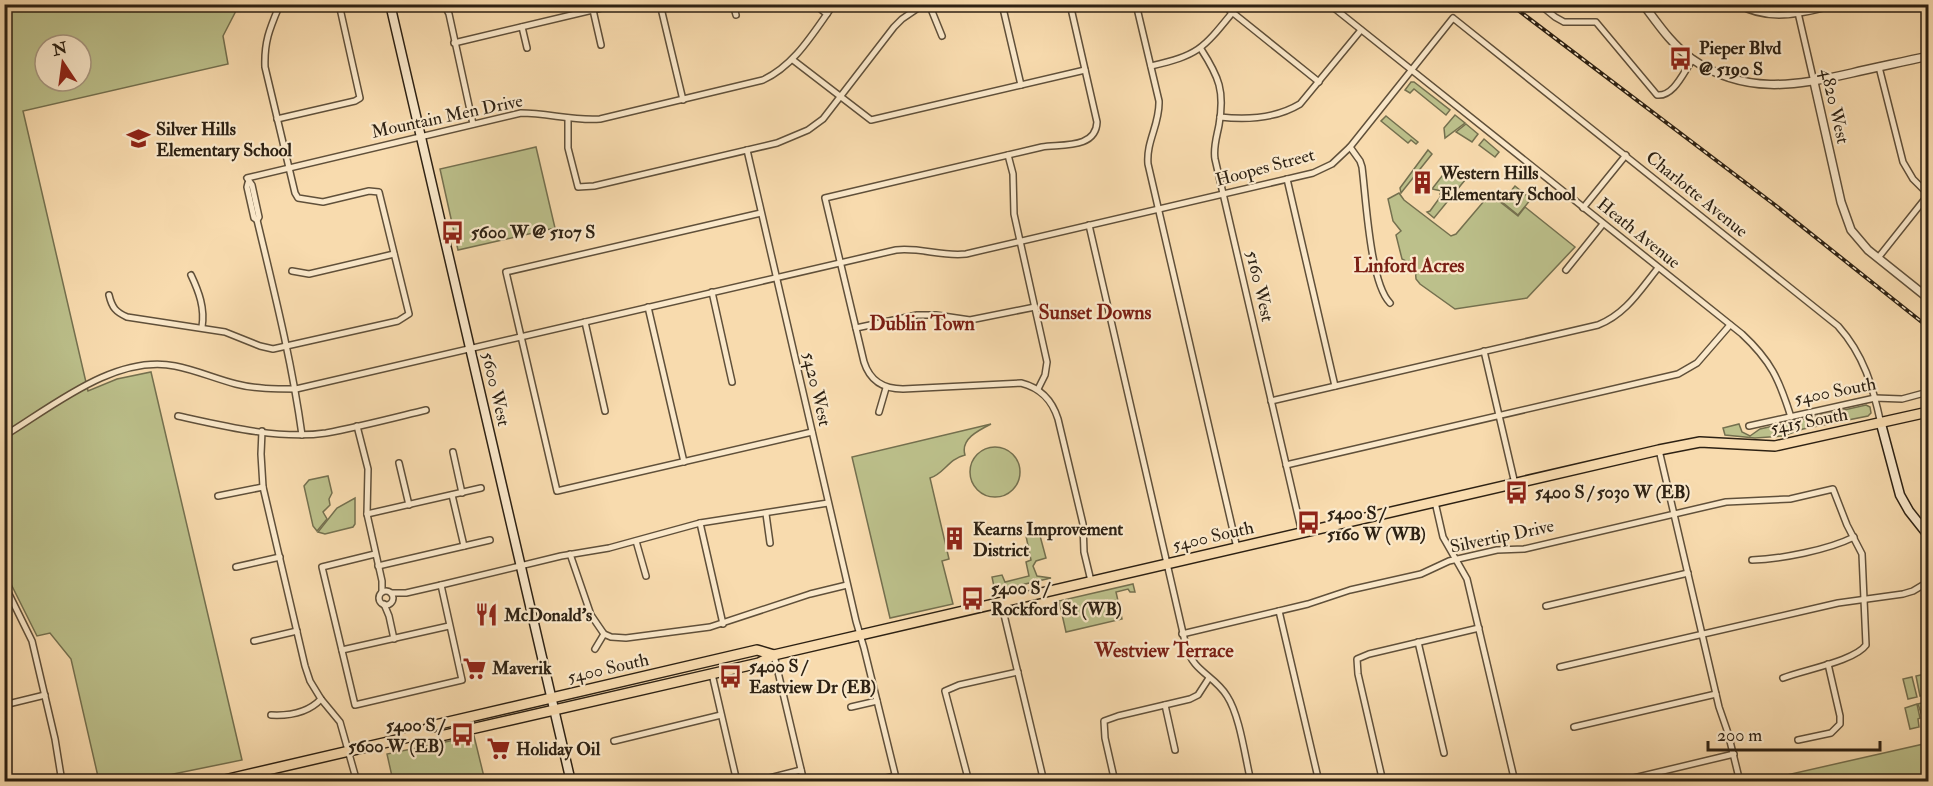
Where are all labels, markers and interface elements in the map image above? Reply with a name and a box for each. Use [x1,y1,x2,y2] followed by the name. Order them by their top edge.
[33,33,93,93] north arrow
[1699,37,1782,81] place label: Pieper Blvd @ 5190 S
[50,38,70,61] text: N
[1668,45,1694,71] bus stop icon: Pieper Blvd @ 5190 S
[1815,66,1854,146] street label: 4820 West
[369,89,525,144] street label: Mountain Men Drive
[156,118,292,162] place label: Silver Hills Elementary School
[125,126,151,152] school or university icon: Silver Hills Elementary School
[1213,143,1317,192] street label: Hoopes Street
[1641,146,1753,243] street label: Charlotte Avenue
[1439,162,1576,206] place label: Western Hills Elementary School
[1409,170,1435,196] building icon: Western Hills Elementary School
[1592,193,1685,274] street label: Heath Avenue
[440,219,466,245] bus stop icon: 5600 W @ 5107 S
[471,221,595,244] place label: 5600 W @ 5107 S
[1240,248,1279,324] street label: 5160 West
[1354,253,1465,278] district label: Linford Acres
[1039,300,1152,325] district label: Sunset Downs
[869,311,976,336] district label: Dublin Town
[476,350,515,429] street label: 5600 West
[797,350,836,429] street label: 5420 West
[1792,372,1878,411] street label: 5400 South
[1768,403,1850,440] street label: 5415 South
[1504,479,1530,505] bus stop icon: 5400 S / 5030 W (EB)
[1535,481,1691,504] place label: 5400 S / 5030 W (EB)
[1327,502,1426,546] place label: 5400 S / 5160 W (WB)
[1296,510,1322,536] bus stop icon: 5400 S / 5160 W (WB)
[1448,514,1557,559] street label: Silvertip Drive
[1170,516,1256,557] street label: 5400 South
[973,518,1123,562] place label: Kearns Improvement District
[942,526,968,552] building icon: Kearns Improvement District
[991,577,1122,621] place label: 5400 S / Rockford St (WB)
[960,585,986,611] bus stop icon: 5400 S / Rockford St (WB)
[473,602,499,628] restaurant icon: McDonald's
[503,604,592,627] place label: McDonald's
[1093,638,1234,663] district label: Westview Terrace
[565,648,651,689] street label: 5400 South
[461,655,487,681] supermarket icon: Maverik
[749,655,876,699] place label: 5400 S / Eastview Dr (EB)
[491,657,552,680] place label: Maverik
[718,663,744,689] bus stop icon: 5400 S / Eastview Dr (EB)
[348,714,446,758] place label: 5400 S / 5600 W (EB)
[1708,714,1880,752] scale bar
[449,722,475,748] bus stop icon: 5400 S / 5600 W (EB)
[1717,724,1762,747] text: 200 m
[485,736,511,762] supermarket icon: Holiday Oil
[516,738,601,761] place label: Holiday Oil

